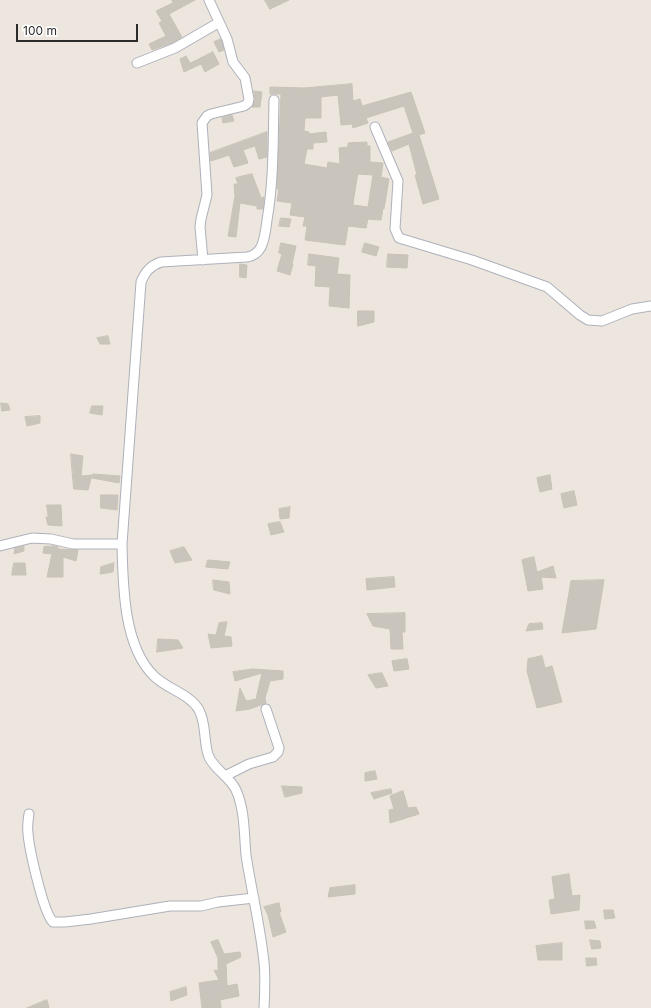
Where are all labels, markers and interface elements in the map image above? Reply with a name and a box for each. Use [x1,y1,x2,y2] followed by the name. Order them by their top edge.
[18,16,140,42] scale bar
[23,23,57,38] text: 100 m

